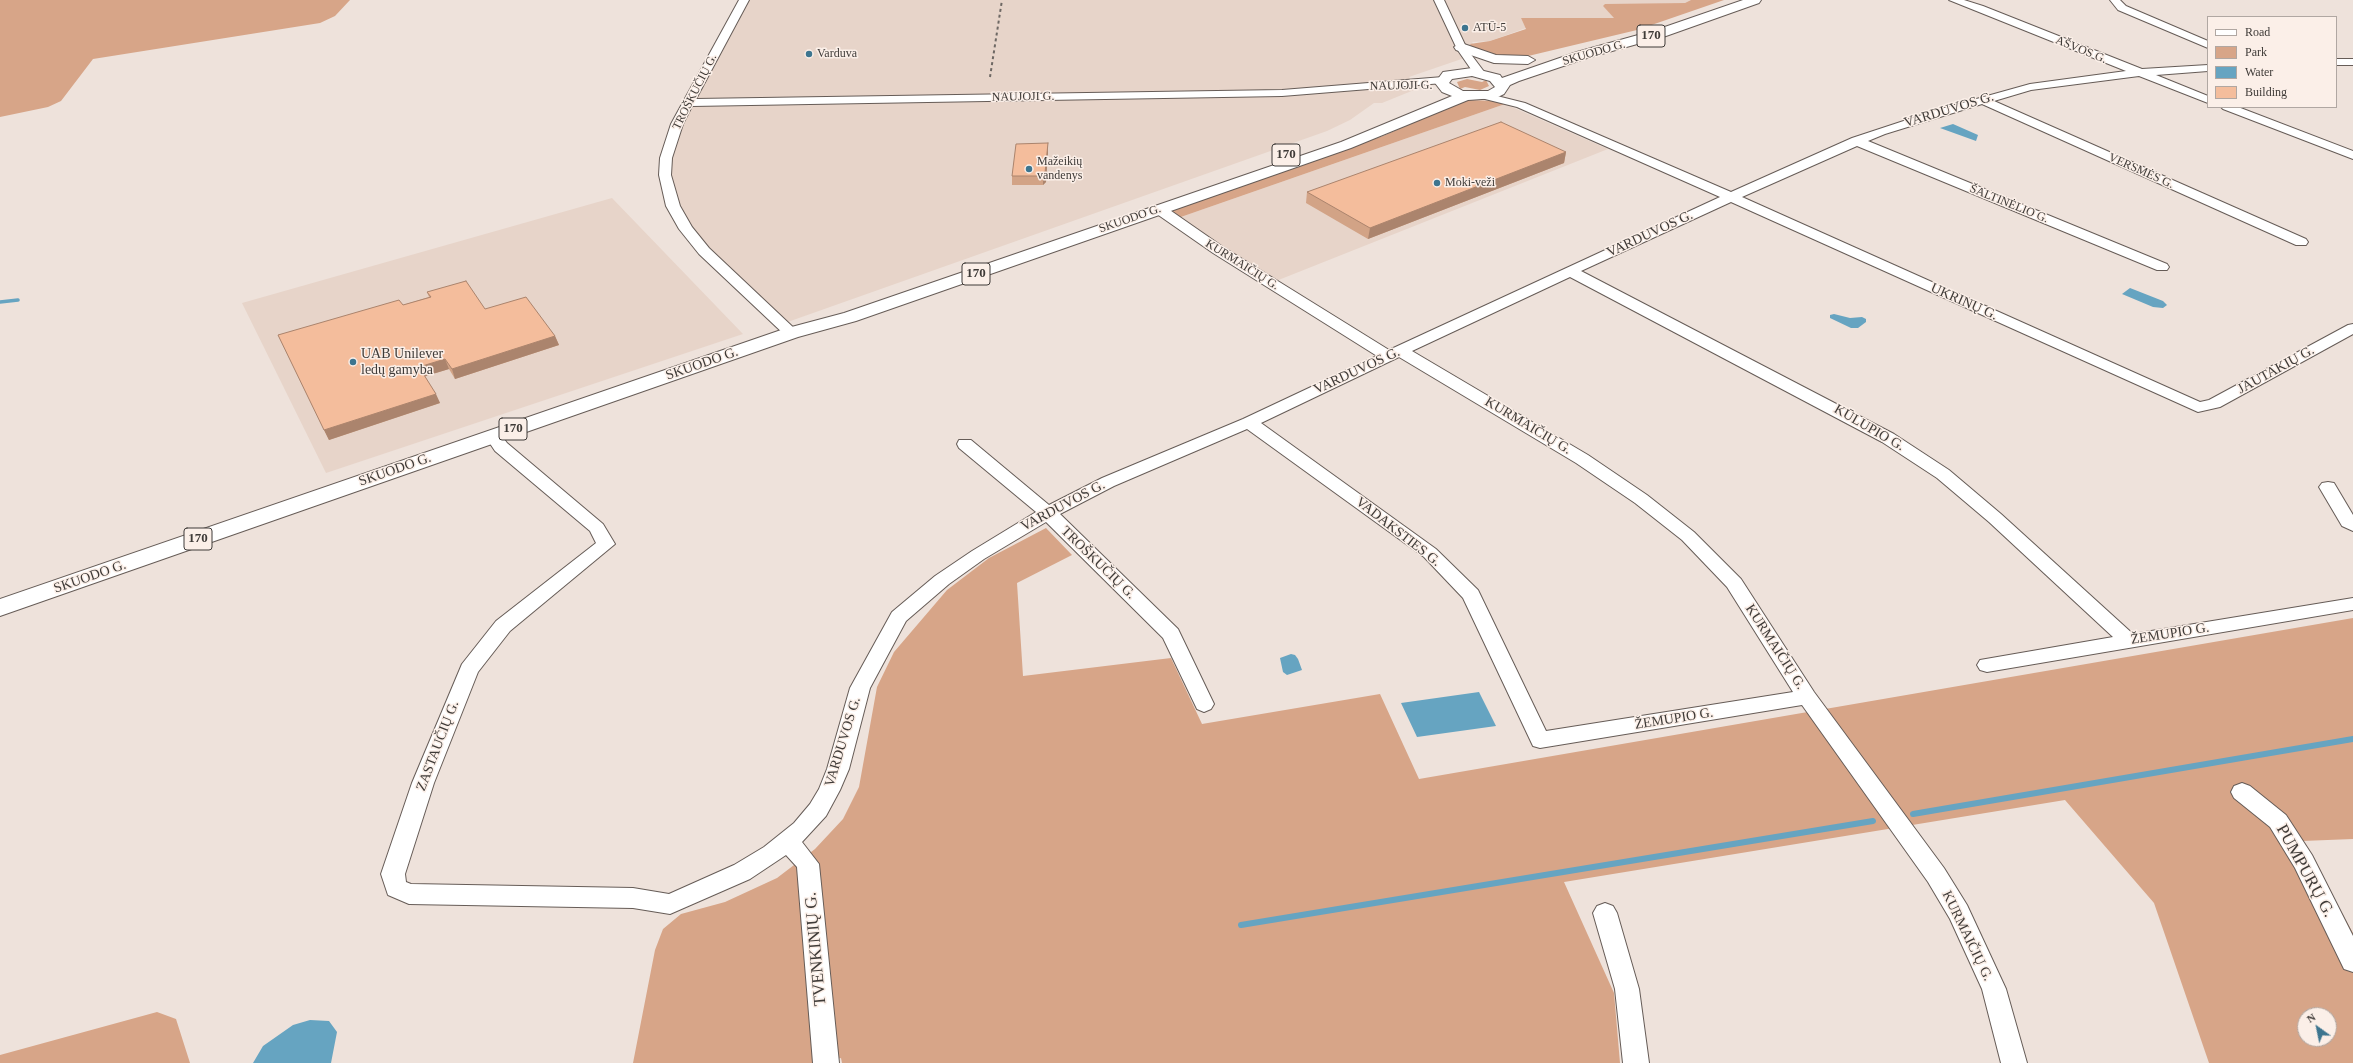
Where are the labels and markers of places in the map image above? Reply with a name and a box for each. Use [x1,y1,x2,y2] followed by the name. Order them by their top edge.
[1473,21,1506,35] place label: ATŪ-5
[1460,23,1470,33] marker: ATŪ-5
[817,47,857,61] place label: Varduva
[804,49,814,59] marker: Varduva
[1037,155,1082,183] place label: Mažeikių vandenys
[1024,164,1034,174] marker: Mažeikių vandenys
[1445,176,1495,190] place label: Moki-veži
[1432,178,1442,188] marker: Moki-veži
[361,346,443,378] place label: UAB Unilever ledų gamyba
[348,357,358,367] marker: UAB Unilever ledų gamyba

